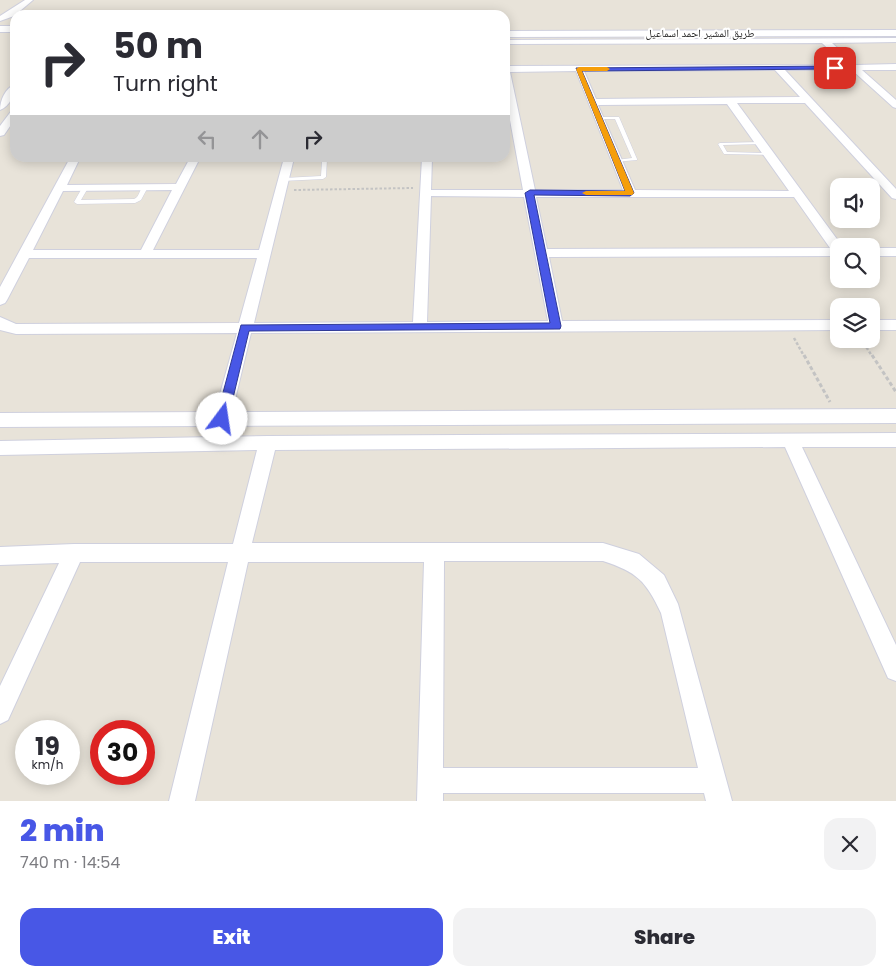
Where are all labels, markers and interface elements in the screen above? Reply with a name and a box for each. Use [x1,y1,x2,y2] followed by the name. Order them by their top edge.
[113,21,203,70] text: 50 m
[645,25,755,41] street label: طريق المشير احمد اسماعيل
[30,30,95,95] icon: right
[814,47,856,89] pin
[821,54,849,82] icon: arrive
[113,68,218,99] text: Turn right
[193,125,221,153] icon: left
[246,125,274,153] icon: ahead
[299,125,327,153] icon: right
[830,178,880,348] map controls
[830,178,880,228] button: sound
[830,238,880,288] button: search
[830,298,880,348] button: layers
[195,392,247,444] position arrow
[90,720,155,785] speed limit sign: 30
[35,729,60,764] text: 19
[32,756,63,773] text: km/h
[20,809,105,852] text: 2 min
[824,818,876,870] button: close
[20,851,120,874] text: 740 m · 14:54
[20,908,443,966] button: Exit
[453,908,876,966] button: Share

